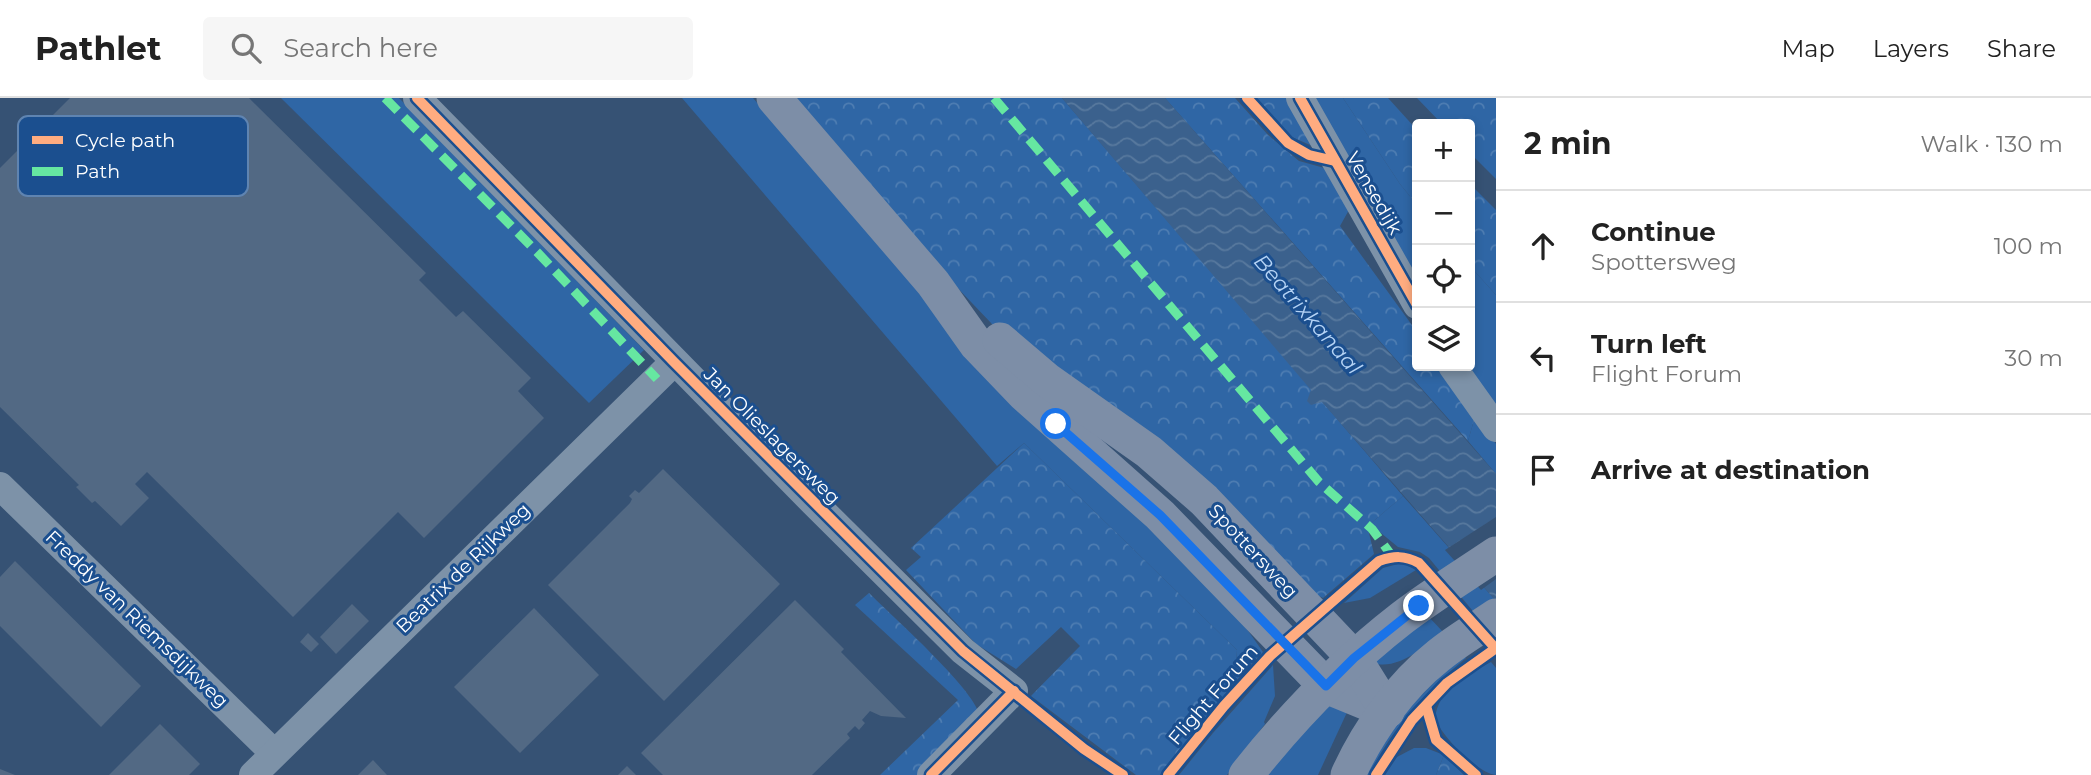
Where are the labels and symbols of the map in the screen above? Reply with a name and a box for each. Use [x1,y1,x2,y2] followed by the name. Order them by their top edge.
[18,116,248,196] legend
[75,129,175,152] text: Cycle path
[1341,147,1407,239] street label: Vensedijk
[75,160,120,183] text: Path
[1249,249,1367,379] water label: Beatrixkanaal
[698,362,845,509] street label: Jan Olieslagersweg
[1040,408,1071,439] route start
[391,498,535,638] street label: Beatrix de Rijkweg
[1204,499,1302,603] street label: Spottersweg
[41,526,233,712] street label: Freddy van Riemsdijkweg
[1403,590,1434,621] route end
[1163,640,1263,750] street label: Flight Forum

